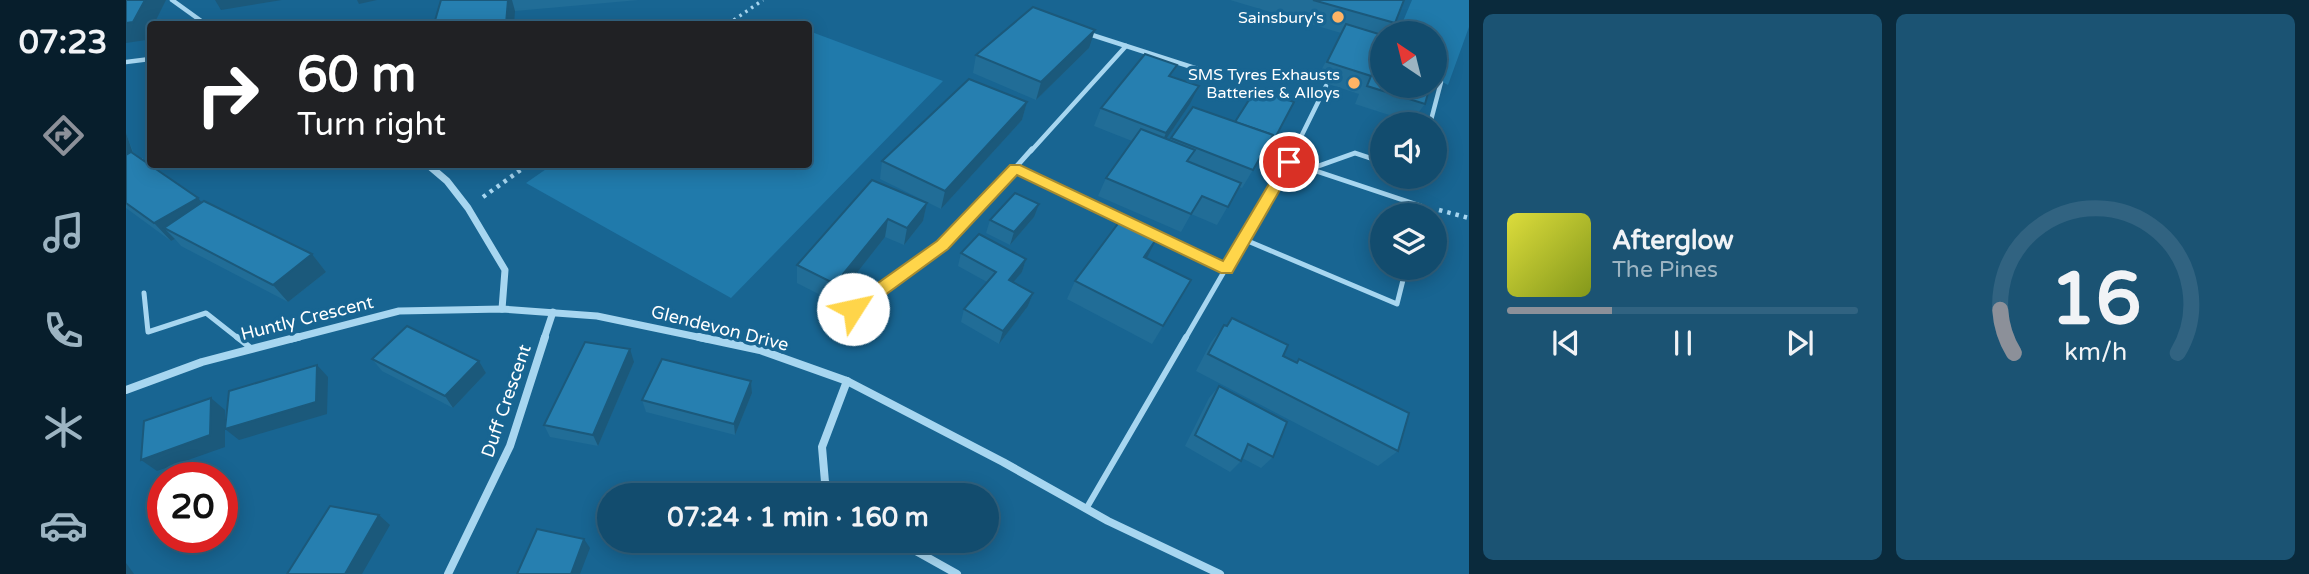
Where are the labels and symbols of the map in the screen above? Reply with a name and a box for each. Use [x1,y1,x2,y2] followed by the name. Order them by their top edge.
[1238,8,1324,28] place label: Sainsbury's
[1330,9,1346,25] marker: Sainsbury's
[1370,21,1447,98] north arrow
[1188,65,1340,103] place label: SMS Tyres Exhausts Batteries & Alloys
[1346,75,1362,91] marker: SMS Tyres Exhausts Batteries & Alloys
[1259,132,1319,192] pin
[816,272,890,346] position arrow
[238,291,376,345] street label: Huntly Crescent
[649,300,791,356] street label: Glendevon Drive
[476,341,536,460] street label: Duff Crescent
[147,462,238,553] speed limit sign: 20

